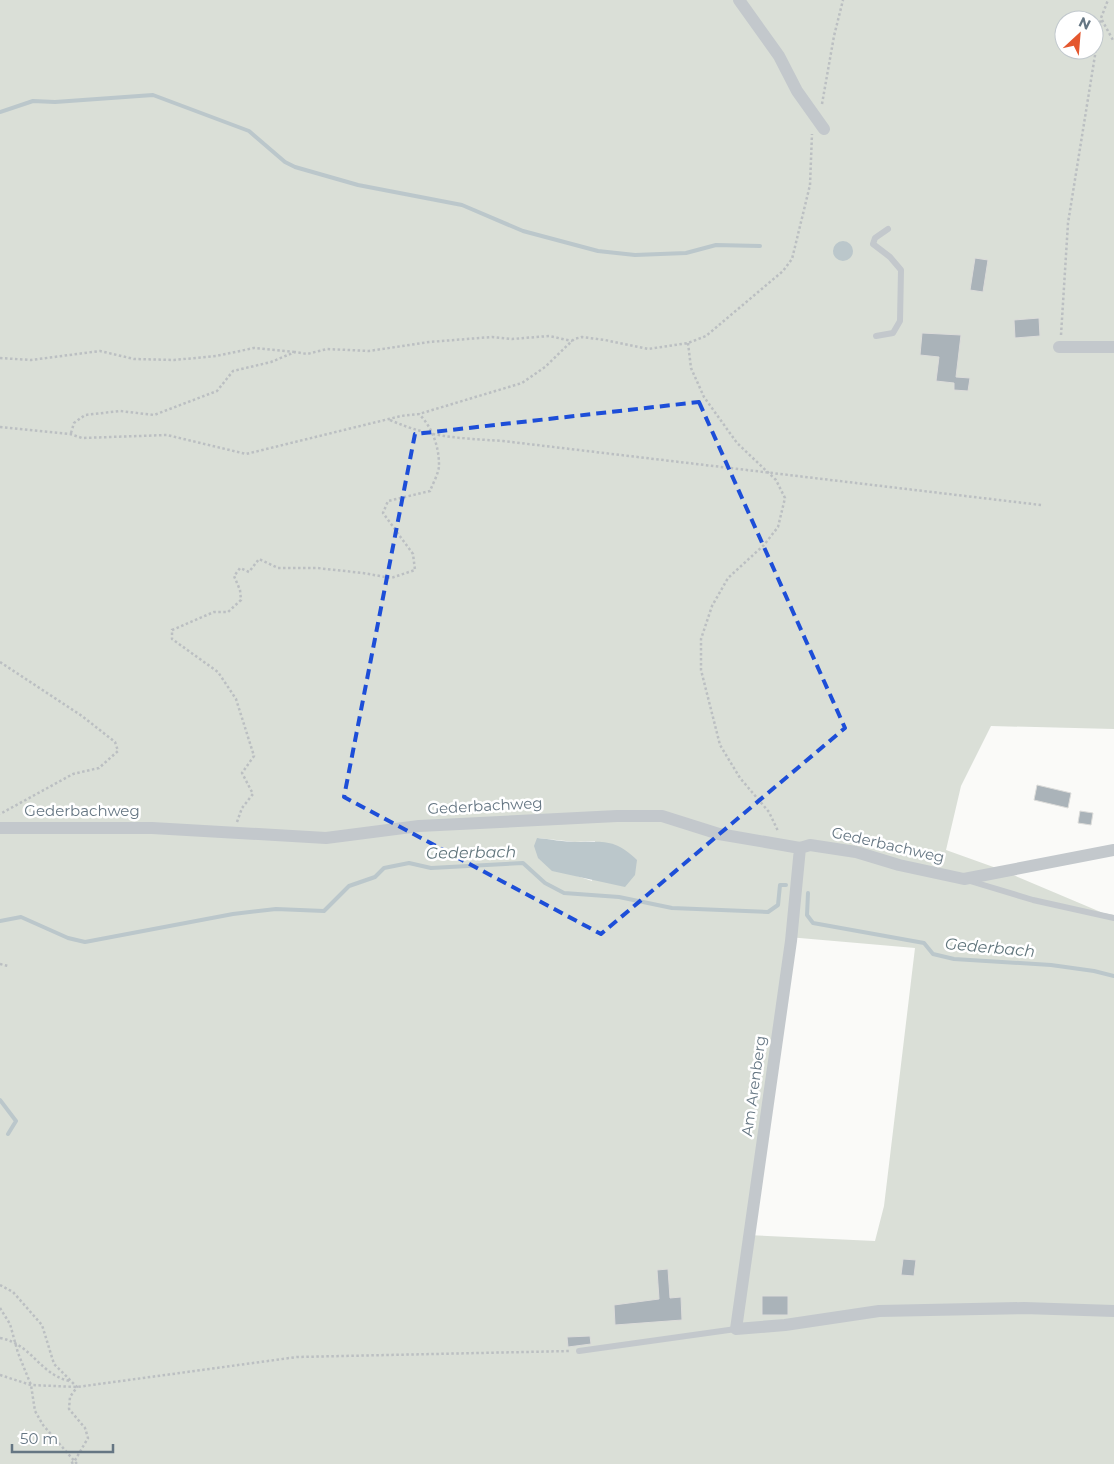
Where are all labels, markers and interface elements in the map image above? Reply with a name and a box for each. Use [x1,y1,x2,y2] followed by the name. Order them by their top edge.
[1054,10,1104,60] north arrow
[1076,13,1094,34] text: N
[427,793,543,818] street label: Gederbachweg
[24,801,140,820] street label: Gederbachweg
[830,822,946,867] street label: Gederbachweg
[426,842,516,863] water label: Gederbach
[944,934,1036,961] water label: Gederbach
[737,1034,770,1138] street label: Am Arenberg
[12,1422,114,1454] scale bar
[20,1429,58,1448] text: 50 m

